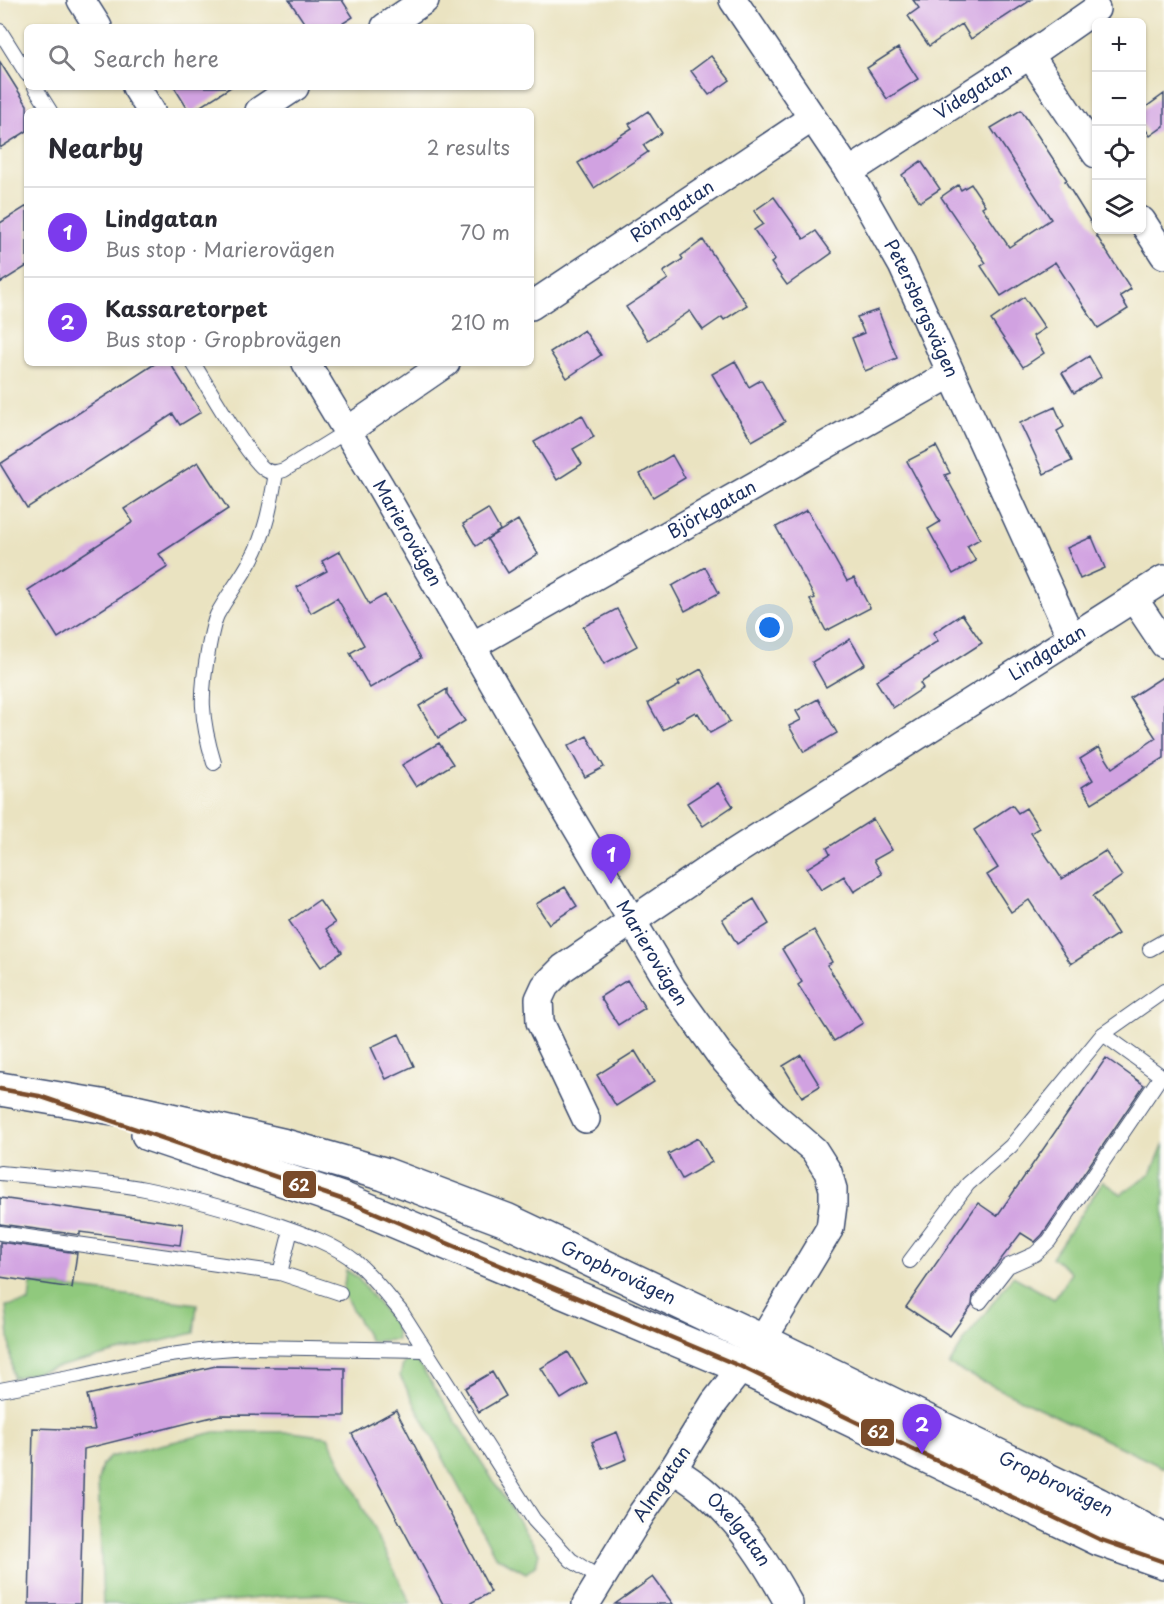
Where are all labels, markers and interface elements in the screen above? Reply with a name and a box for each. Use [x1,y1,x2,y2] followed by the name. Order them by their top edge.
[1092,18,1146,234] map controls
[1092,18,1146,72] button: +
[24,24,534,90] search box
[45,41,78,74] icon: search
[93,41,219,74] text: Search here
[928,55,1017,126] street label: Videgatan
[1092,72,1146,126] button: −
[1092,126,1146,180] button: locate
[48,128,143,167] text: Nearby
[427,132,510,162] text: 2 results
[624,172,719,248] street label: Rönngatan
[1092,180,1146,234] button: layers
[105,201,218,234] text: Lindgatan
[63,217,72,247] text: 1
[460,217,510,247] text: 70 m
[105,234,335,264] text: Bus stop · Marierovägen
[878,234,966,381] street label: Petersbergsvägen
[105,291,268,324] text: Kassaretorpet
[60,307,75,337] text: 2
[451,307,510,337] text: 210 m
[105,324,342,354] text: Bus stop · Gropbrovägen
[662,472,761,544] street label: Björkgatan
[367,474,450,591] street label: Marierovägen
[755,613,784,642] your location
[1003,617,1091,687] street label: Lindgatan
[592,834,630,884] pin: 1
[611,894,695,1011] street label: Marierovägen
[282,1170,317,1199] line badge: 62
[288,1172,310,1196] text: 62
[557,1233,681,1310] street label: Gropbrovägen
[902,1404,942,1454] pin: 2
[860,1418,895,1447] line badge: 62
[867,1419,889,1443] text: 62
[625,1440,696,1527] street label: Almgatan
[995,1443,1119,1523] street label: Gropbrovägen
[701,1485,779,1571] street label: Oxelgatan

